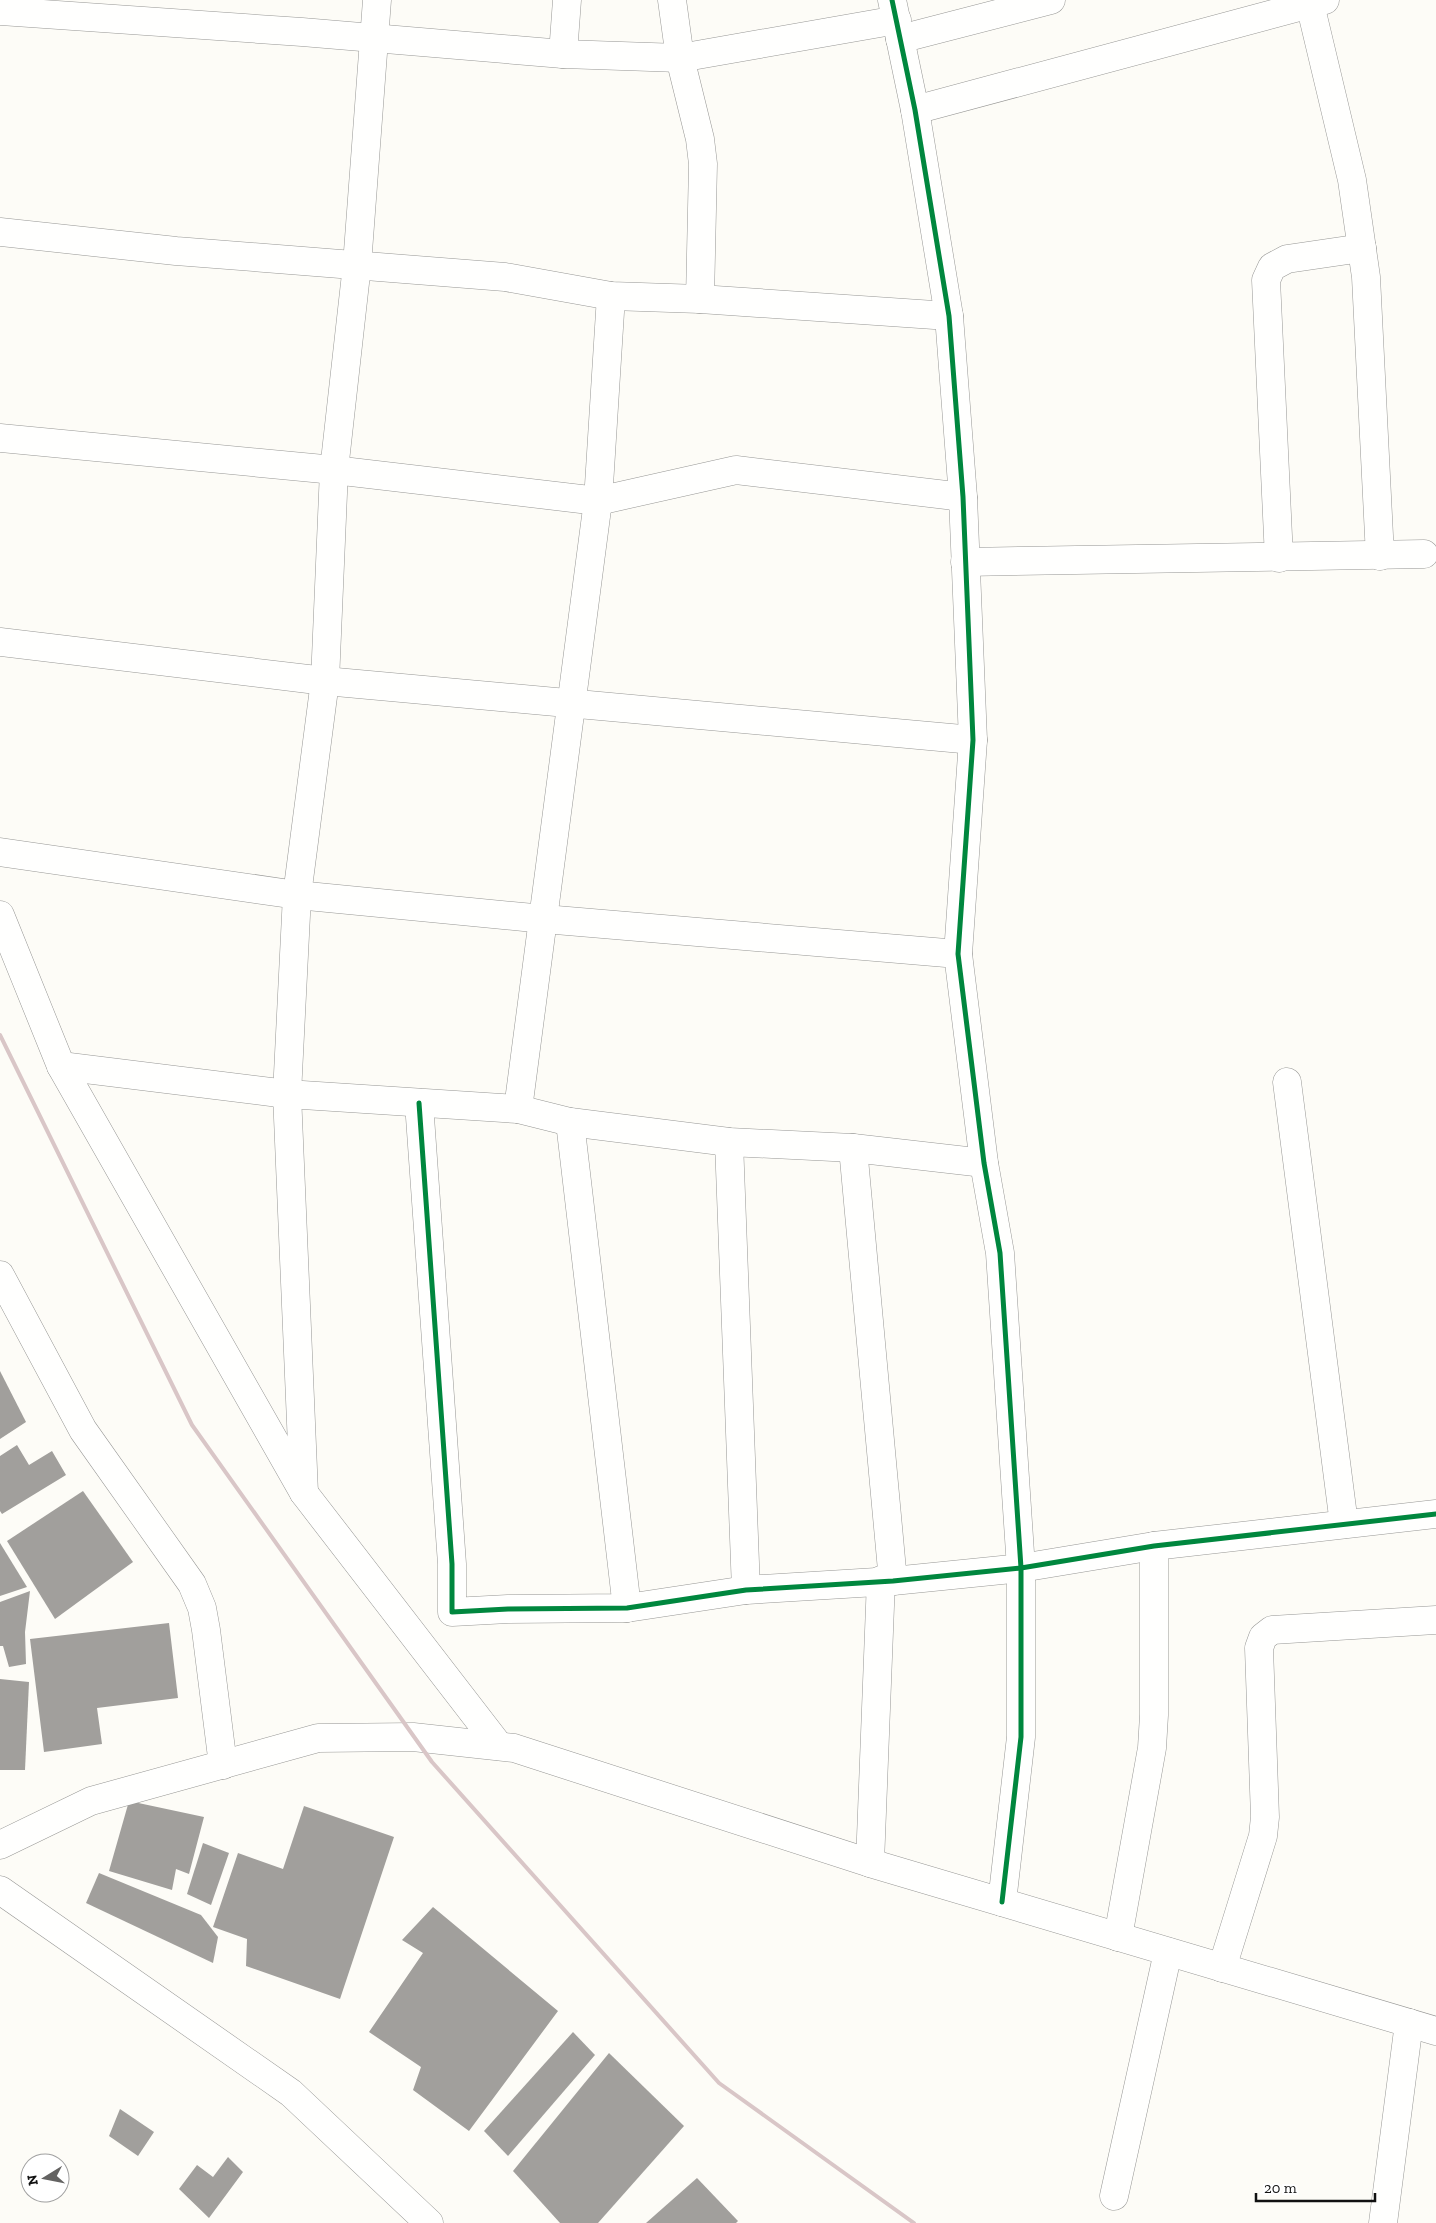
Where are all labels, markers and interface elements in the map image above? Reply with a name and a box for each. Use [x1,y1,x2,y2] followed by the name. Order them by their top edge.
[20,2153,70,2203] north arrow
[1256,2170,1375,2202] scale bar
[23,2173,42,2187] text: N
[1264,2179,1297,2197] text: 20 m

